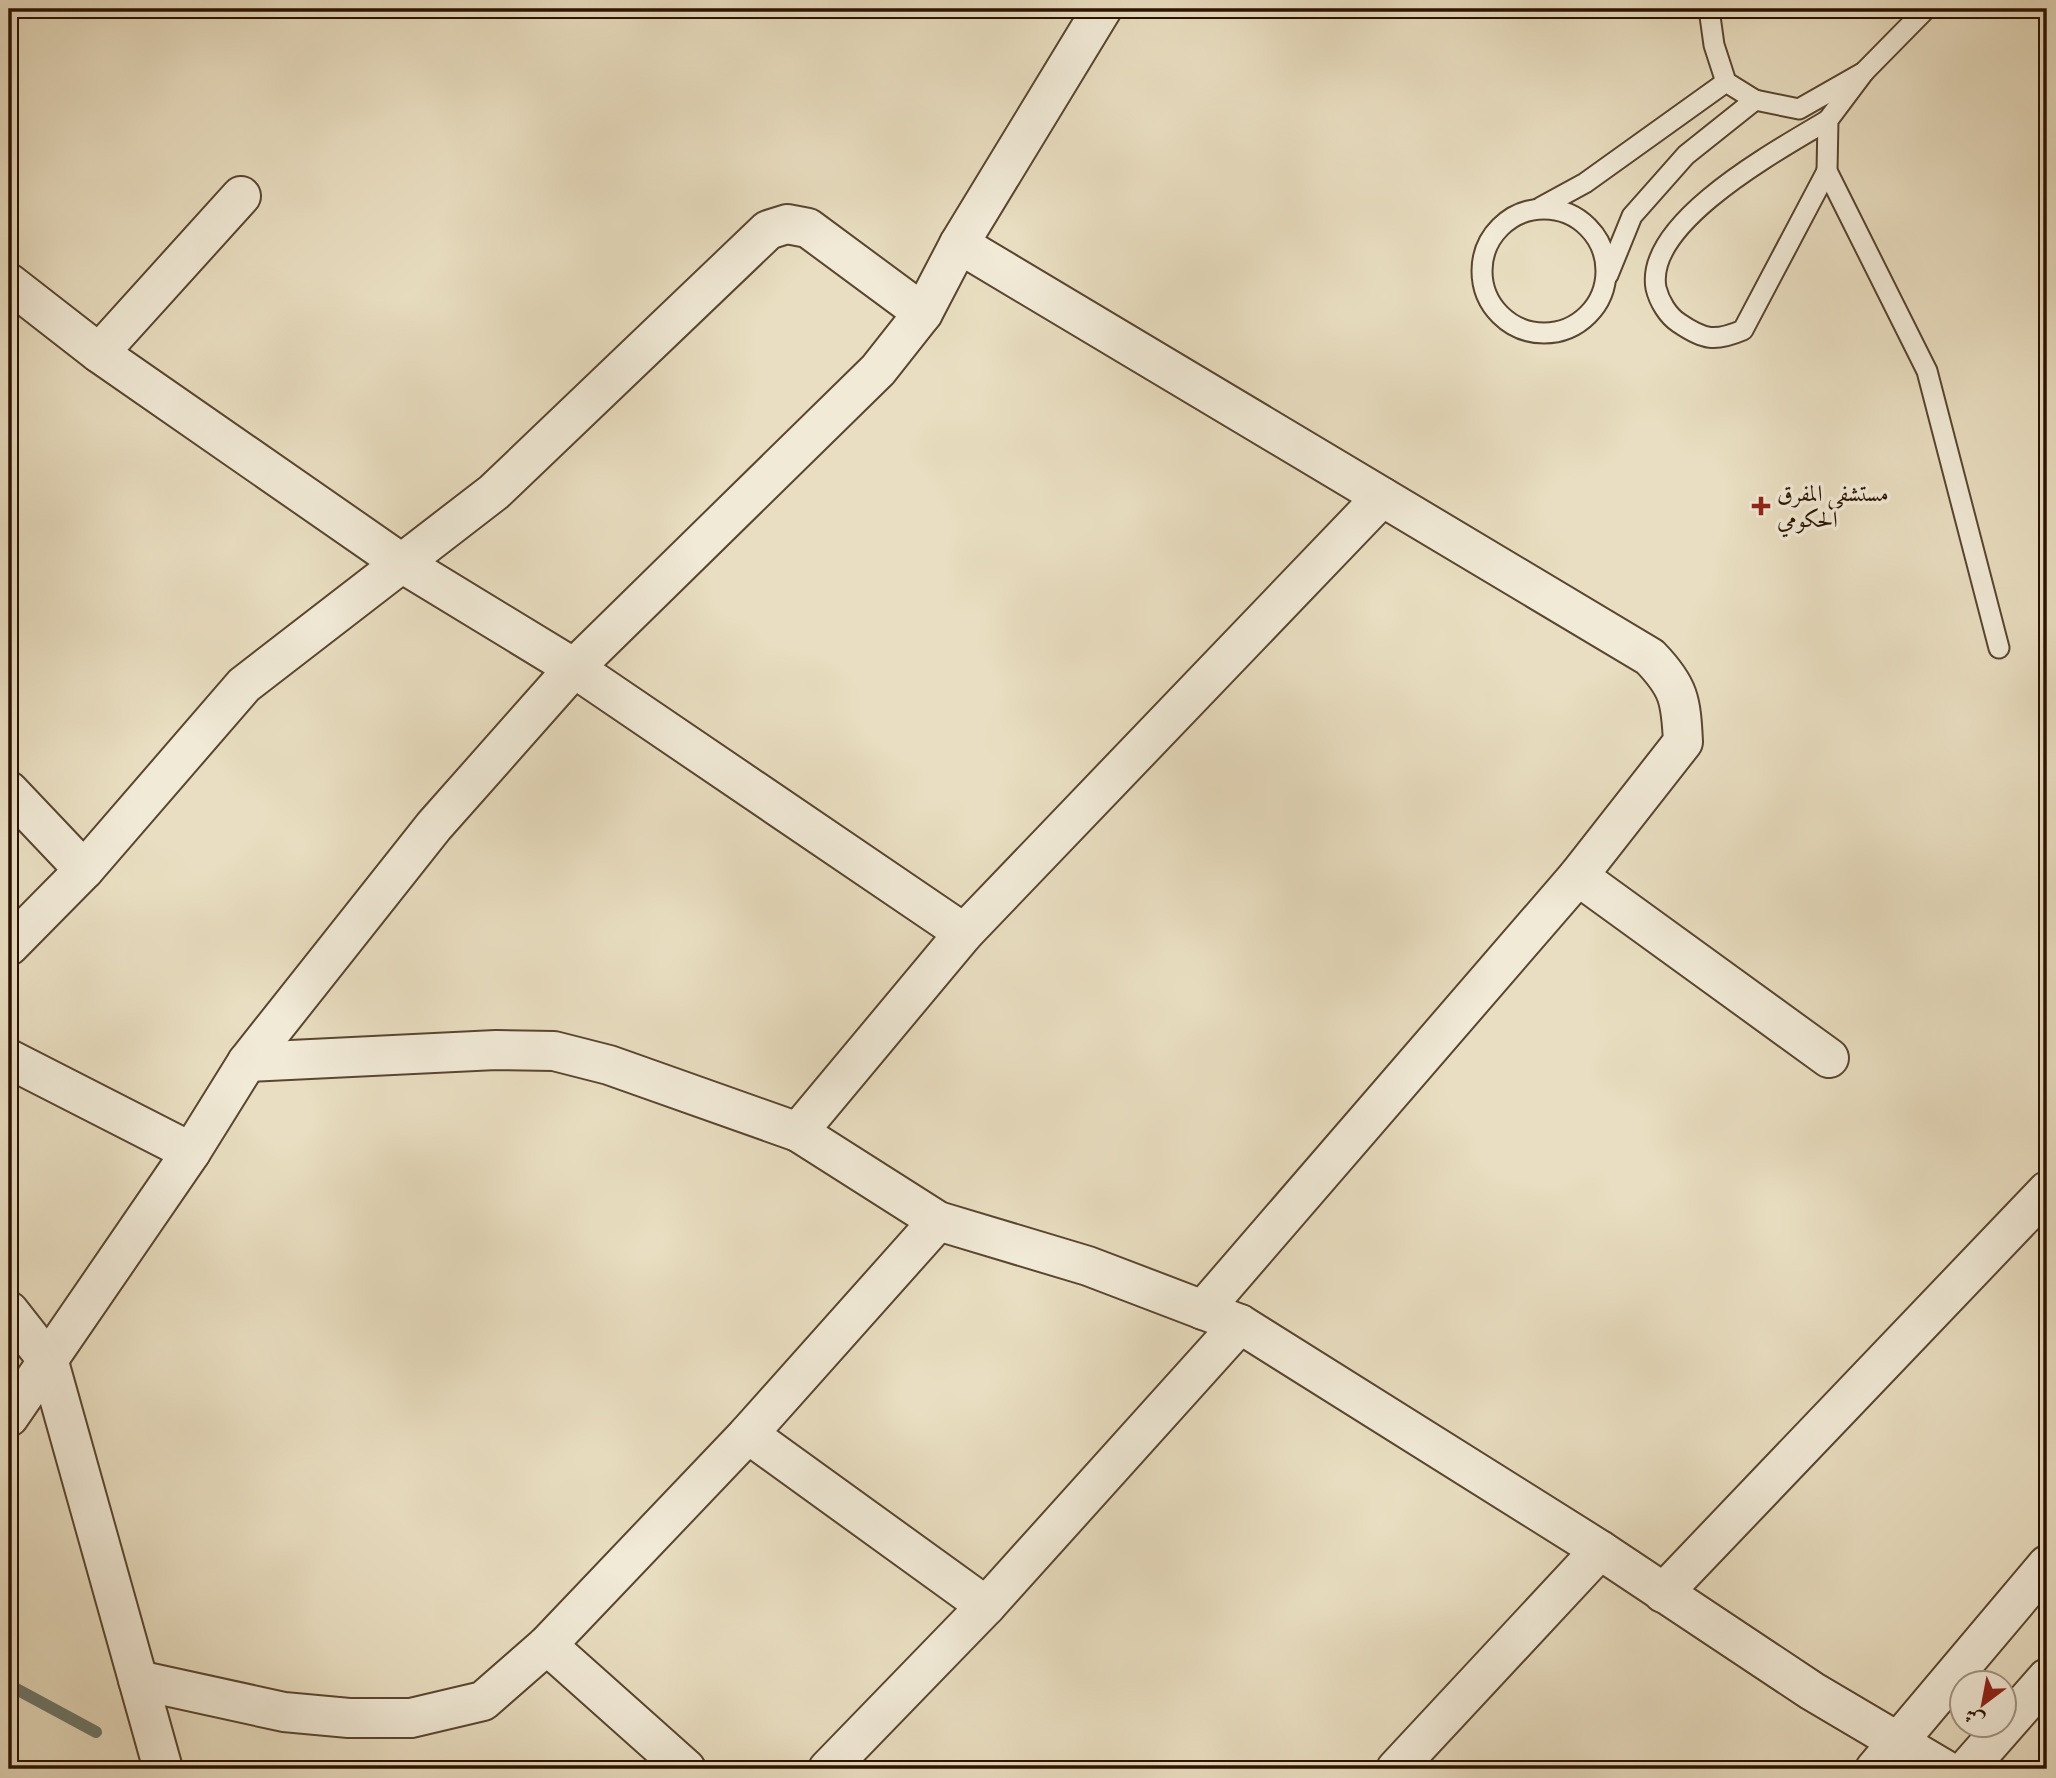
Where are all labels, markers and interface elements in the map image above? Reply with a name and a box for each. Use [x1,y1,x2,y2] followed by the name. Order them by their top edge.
[1777,480,1889,538] place label: مستشفى المفرق الحكومي
[1751,496,1771,516] marker: مستشفى المفرق الحكومي
[1948,1670,2018,1740] north arrow
[1960,1702,1989,1733] text: ش

